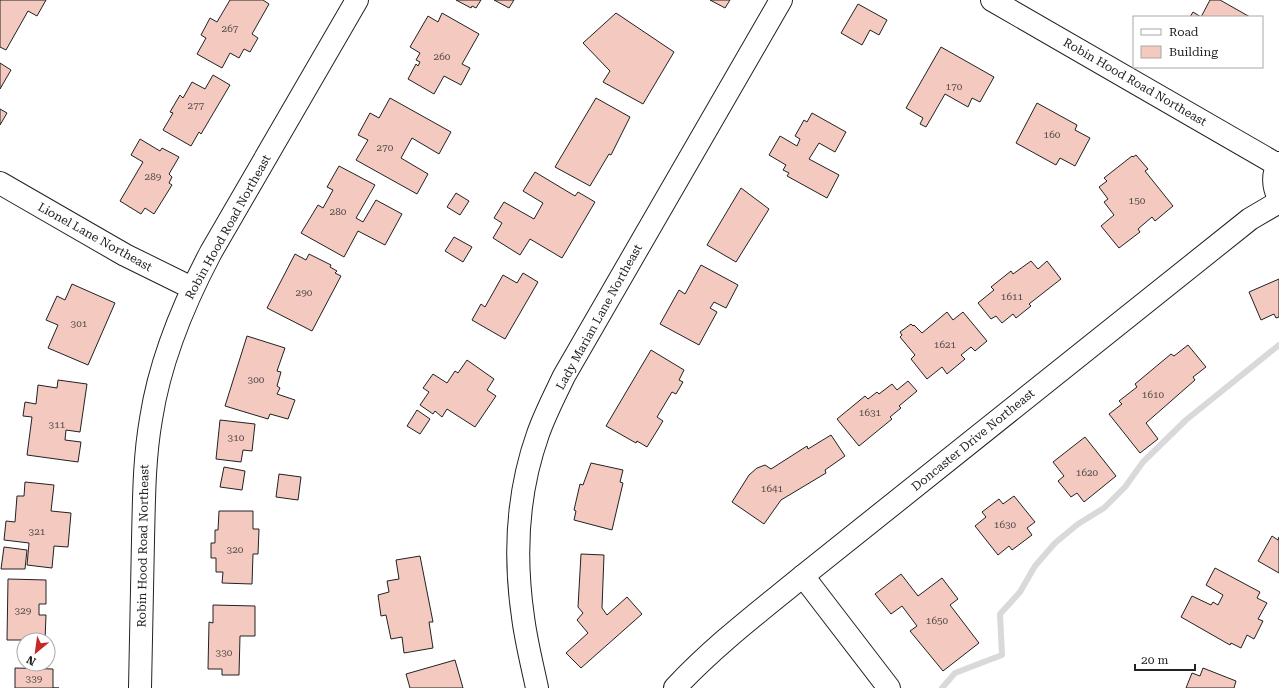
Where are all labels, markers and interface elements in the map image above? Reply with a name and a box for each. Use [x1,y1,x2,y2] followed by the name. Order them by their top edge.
[1133,16,1263,68] legend
[222,23,239,34] house number: 267
[1169,25,1199,39] text: Road
[1061,35,1210,129] street label: Robin Hood Road Northeast
[1169,45,1218,59] text: Building
[434,51,451,62] house number: 260
[946,81,963,92] house number: 170
[188,100,205,111] house number: 277
[1044,129,1061,140] house number: 160
[377,142,394,153] house number: 270
[182,152,274,302] street label: Robin Hood Road Northeast
[145,171,162,182] house number: 289
[1129,195,1146,206] house number: 150
[35,200,155,274] street label: Lionel Lane Northeast
[330,206,347,217] house number: 280
[553,241,645,392] street label: Lady Marian Lane Northeast
[296,287,313,298] house number: 290
[1001,291,1024,302] house number: 1611
[71,318,88,329] house number: 301
[934,339,957,350] house number: 1621
[248,374,265,385] house number: 300
[909,386,1038,494] street label: Doncaster Drive Northeast
[1142,389,1165,400] house number: 1610
[859,407,882,418] house number: 1631
[49,419,66,430] house number: 311
[228,432,245,443] house number: 310
[135,464,151,628] street label: Robin Hood Road Northeast
[1076,467,1099,478] house number: 1620
[761,483,784,494] house number: 1641
[994,519,1017,530] house number: 1630
[29,526,46,537] house number: 321
[227,544,244,555] house number: 320
[15,605,32,616] house number: 329
[926,615,949,626] house number: 1650
[16,632,56,672] north arrow
[1135,646,1195,672] scale bar
[216,647,233,658] house number: 330
[24,652,38,668] text: N
[1141,653,1168,667] text: 20 m
[26,673,43,684] house number: 339

